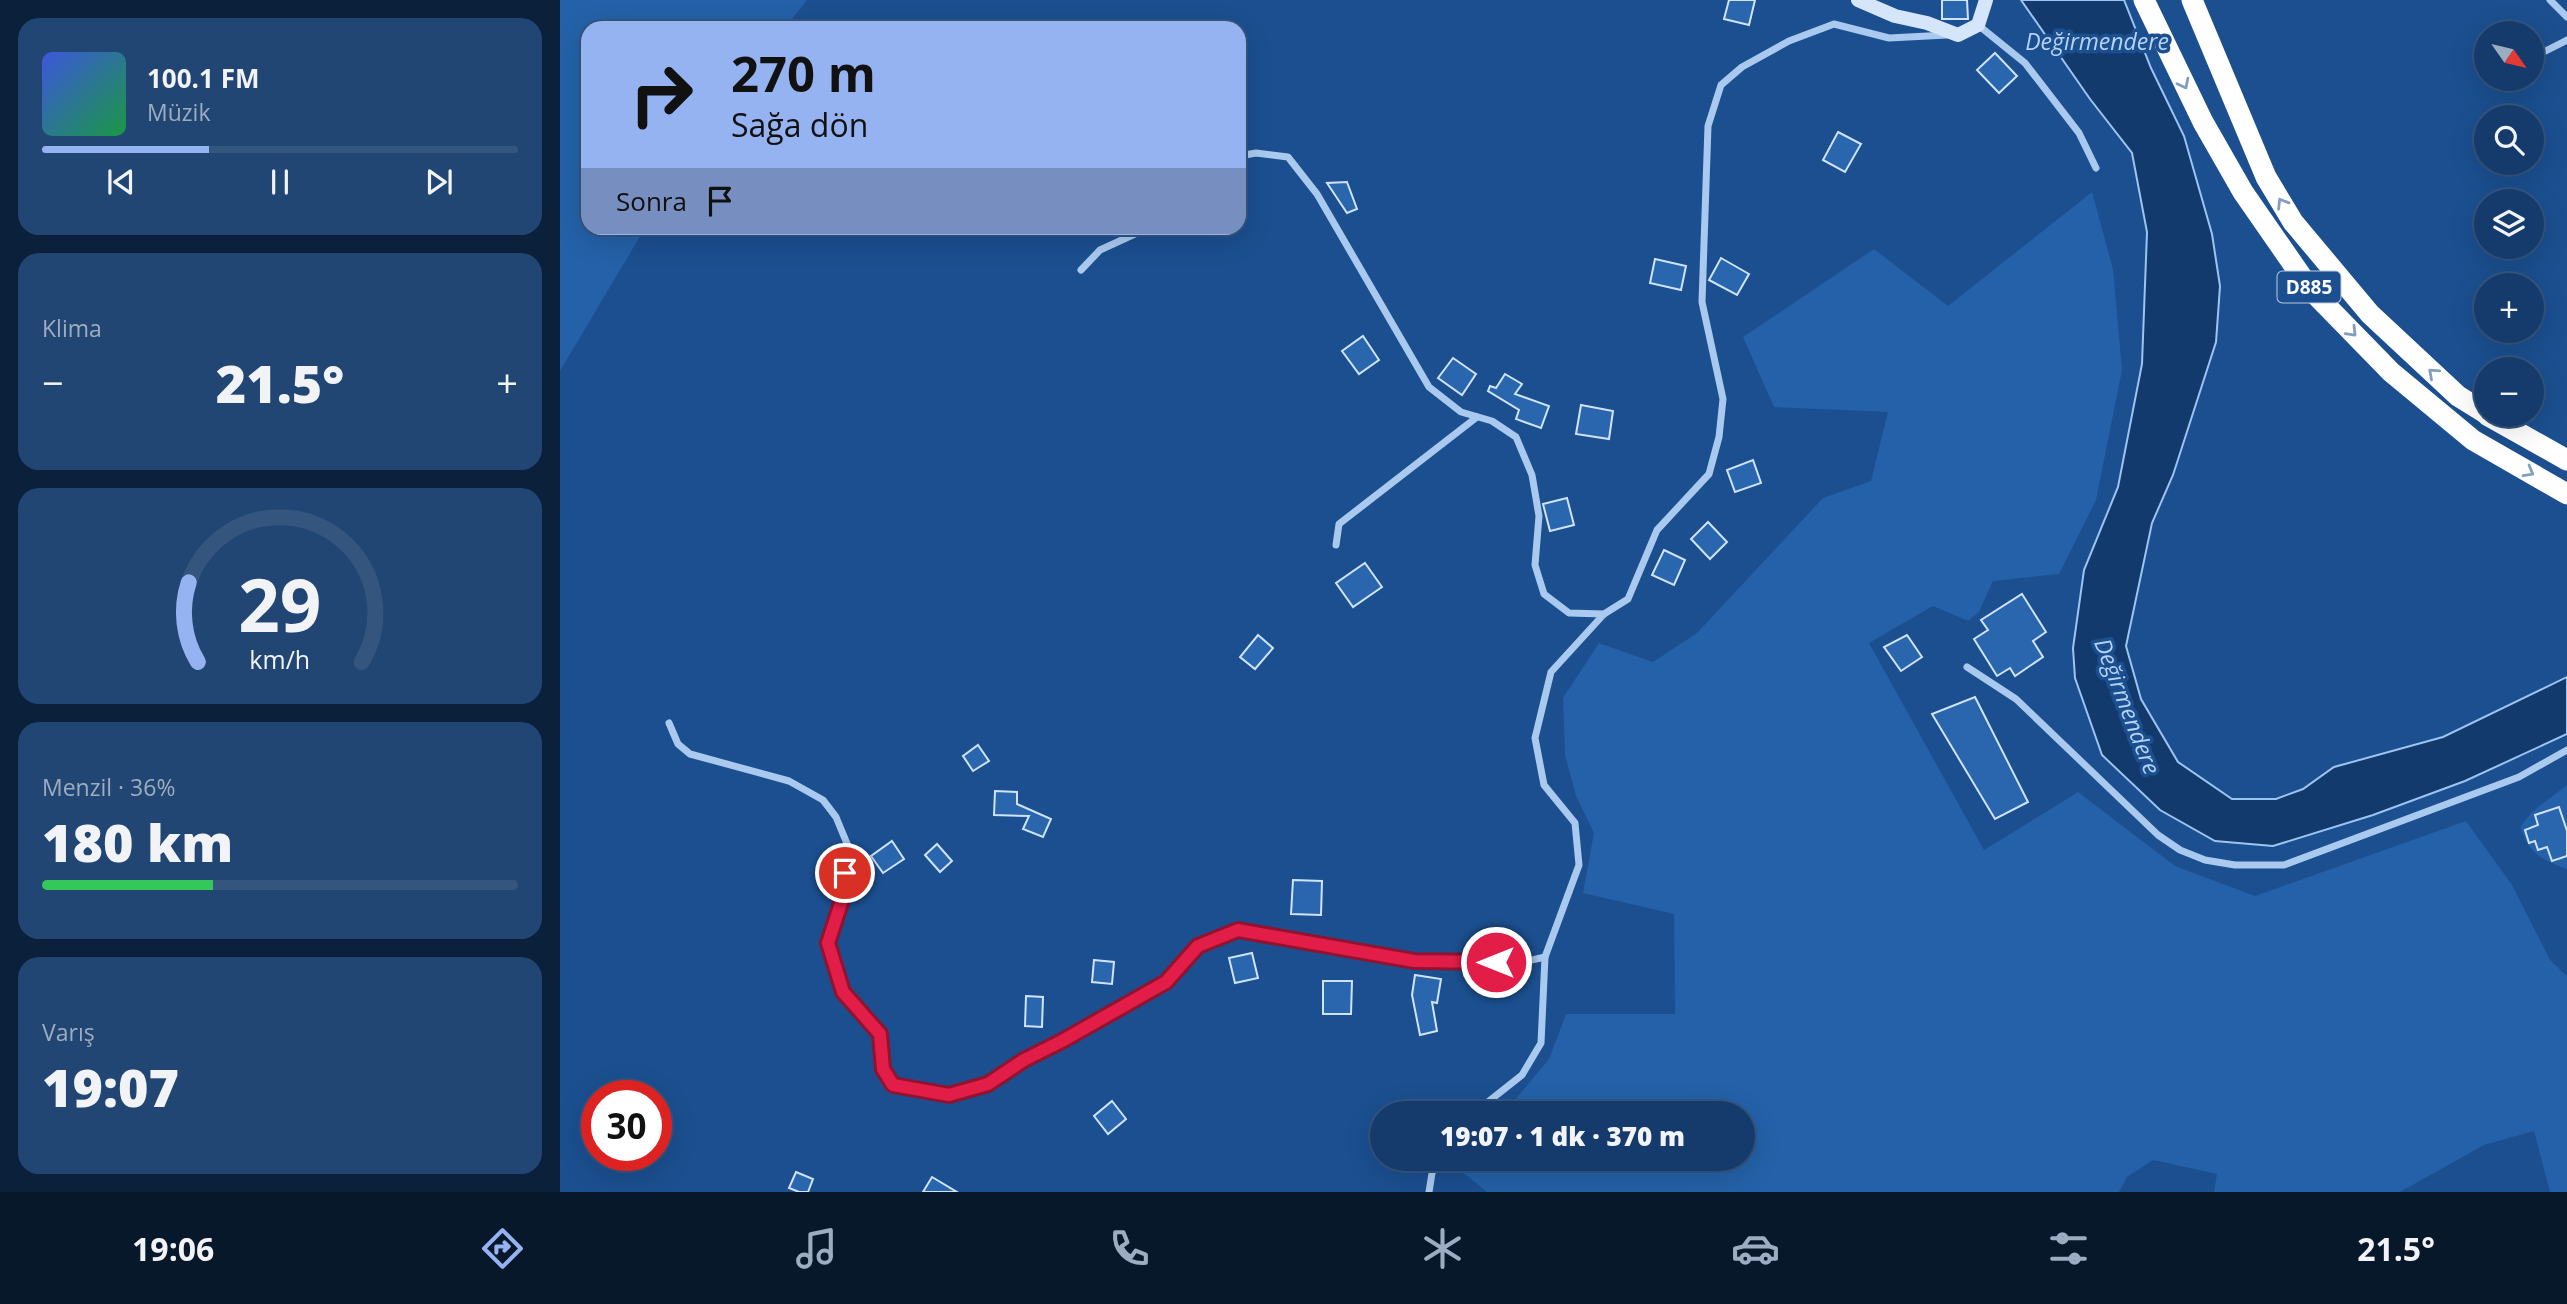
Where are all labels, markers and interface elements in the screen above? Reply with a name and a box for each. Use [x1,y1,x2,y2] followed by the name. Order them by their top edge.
[2474,21,2544,91] north arrow
[2474,21,2544,427] map controls
[2025,25,2169,57] water label: Değirmendere
[731,40,876,106] text: 270 m
[616,49,707,140] icon: right
[147,60,259,96] text: 100.1 FM
[2175,77,2189,89] one-way arrow
[147,96,210,128] text: Müzik
[731,103,868,146] text: Sağa dön
[2474,105,2544,175] button: search
[102,163,140,201] icon: previous
[261,163,299,201] icon: pause
[420,163,458,201] icon: next
[701,182,739,220] icon: arrive
[616,183,687,219] text: Sonra
[2474,189,2544,259] button: layers
[2278,198,2291,211] one-way arrow
[2278,272,2340,302] road number: D885
[2474,273,2544,343] button: +
[42,312,102,344] text: Klima
[2343,323,2356,336] one-way arrow
[216,347,344,418] text: 21.5°
[42,356,64,408] text: −
[496,356,518,408] text: +
[2474,357,2544,427] button: −
[2428,368,2441,381] one-way arrow
[2522,464,2534,477] one-way arrow
[238,554,322,653] text: 29
[2087,633,2169,779] water label: Değirmendere
[250,642,310,676] text: km/h
[42,771,175,803] text: Menzil · 36%
[42,806,233,877] text: 180 km
[815,843,875,903] pin
[826,854,864,892] icon: arrive
[1459,925,1533,999] position arrow
[42,1016,95,1048] text: Varış
[42,1051,179,1122] text: 19:07
[581,1080,672,1171] speed limit sign: 30
[1440,1118,1685,1154] text: 19:07 · 1 dk · 370 m
[478,1224,527,1273] icon: directions
[792,1224,841,1273] icon: music
[1105,1224,1154,1273] icon: phone
[1418,1224,1467,1273] icon: climate
[1731,1224,1780,1273] icon: car
[2044,1224,2093,1273] icon: filters
[132,1227,214,1270] text: 19:06
[2357,1227,2435,1270] text: 21.5°

